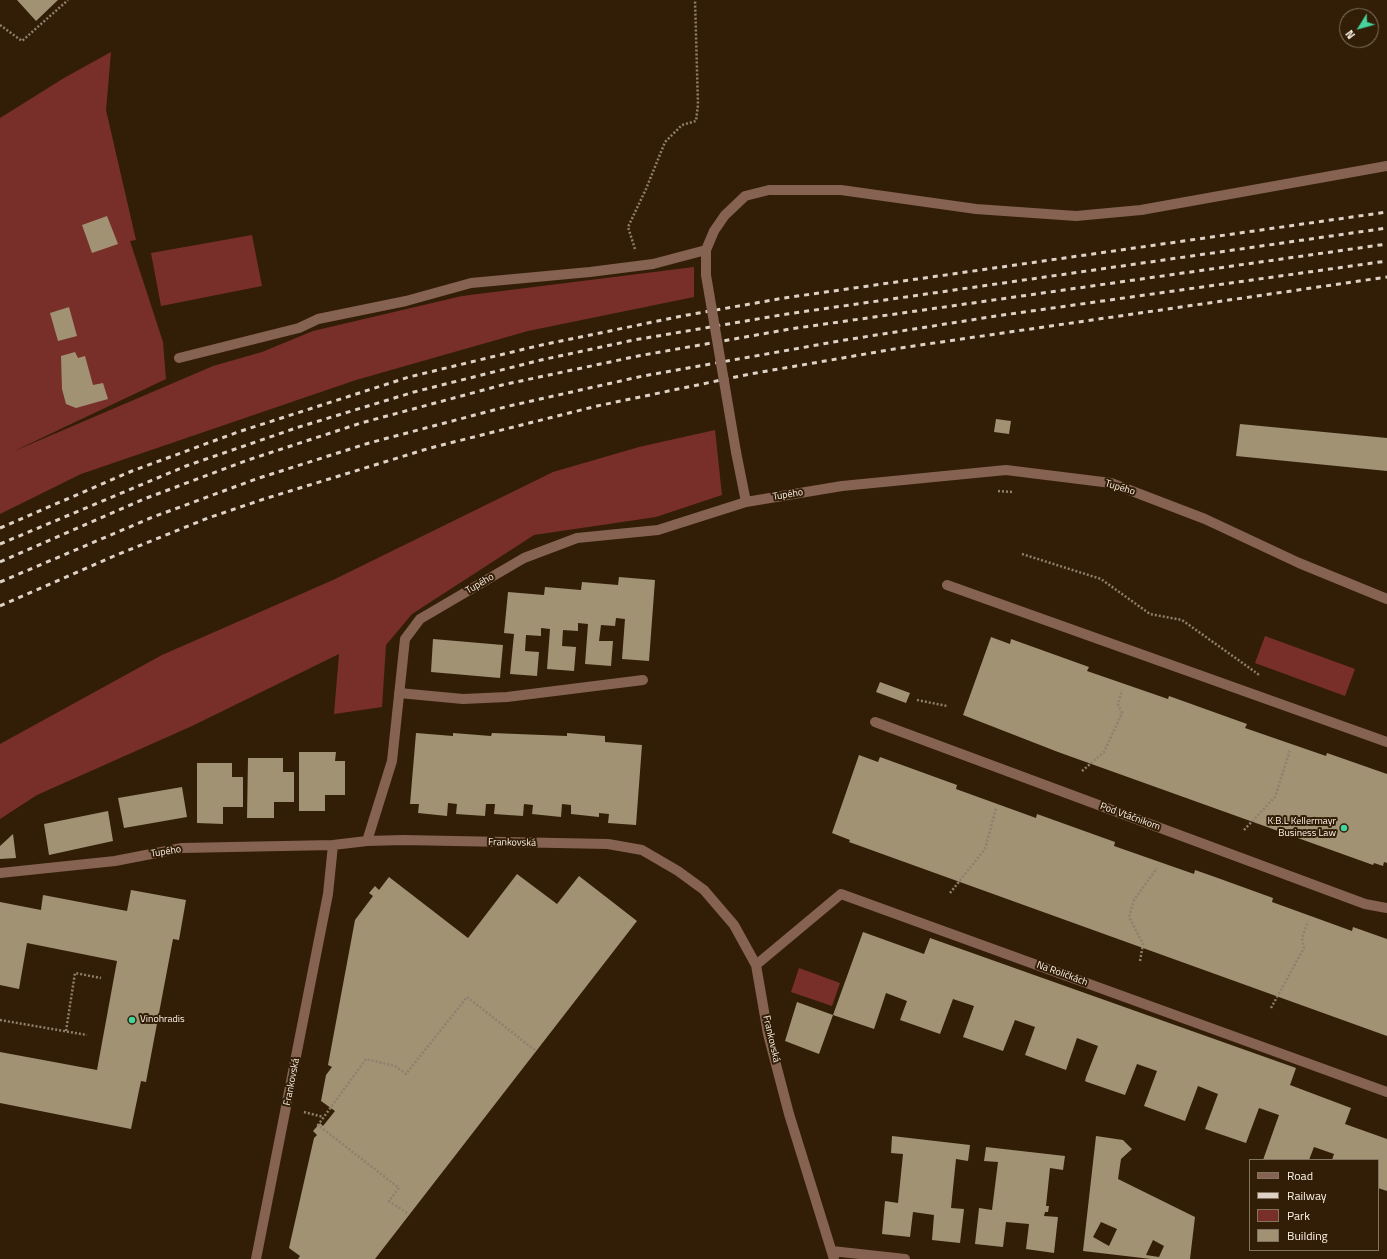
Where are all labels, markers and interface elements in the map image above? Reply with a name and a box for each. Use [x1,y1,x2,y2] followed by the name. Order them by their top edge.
[1339,8,1379,48] north arrow
[1342,27,1359,42] text: N
[1104,478,1136,498] street label: Tupého
[772,487,804,503] street label: Tupého
[464,571,496,597] street label: Tupého
[1098,801,1162,833] street label: Pod Vtáčnikom
[1268,816,1336,840] place label: K.B.L Kellermayr Business Law
[1339,823,1349,833] marker: K.B.L Kellermayr Business Law
[488,837,536,849] street label: Frankovská
[150,844,182,860] street label: Tupého
[1035,959,1089,989] street label: Na Roličkách
[140,1014,185,1026] place label: Vinohradis
[760,1014,782,1064] street label: Frankovská
[127,1015,137,1025] marker: Vinohradis
[282,1057,302,1107] street label: Frankovská
[1249,1159,1379,1251] legend
[1287,1166,1313,1185] text: Road
[1287,1186,1327,1205] text: Railway
[1287,1206,1310,1225] text: Park
[1287,1226,1328,1245] text: Building

